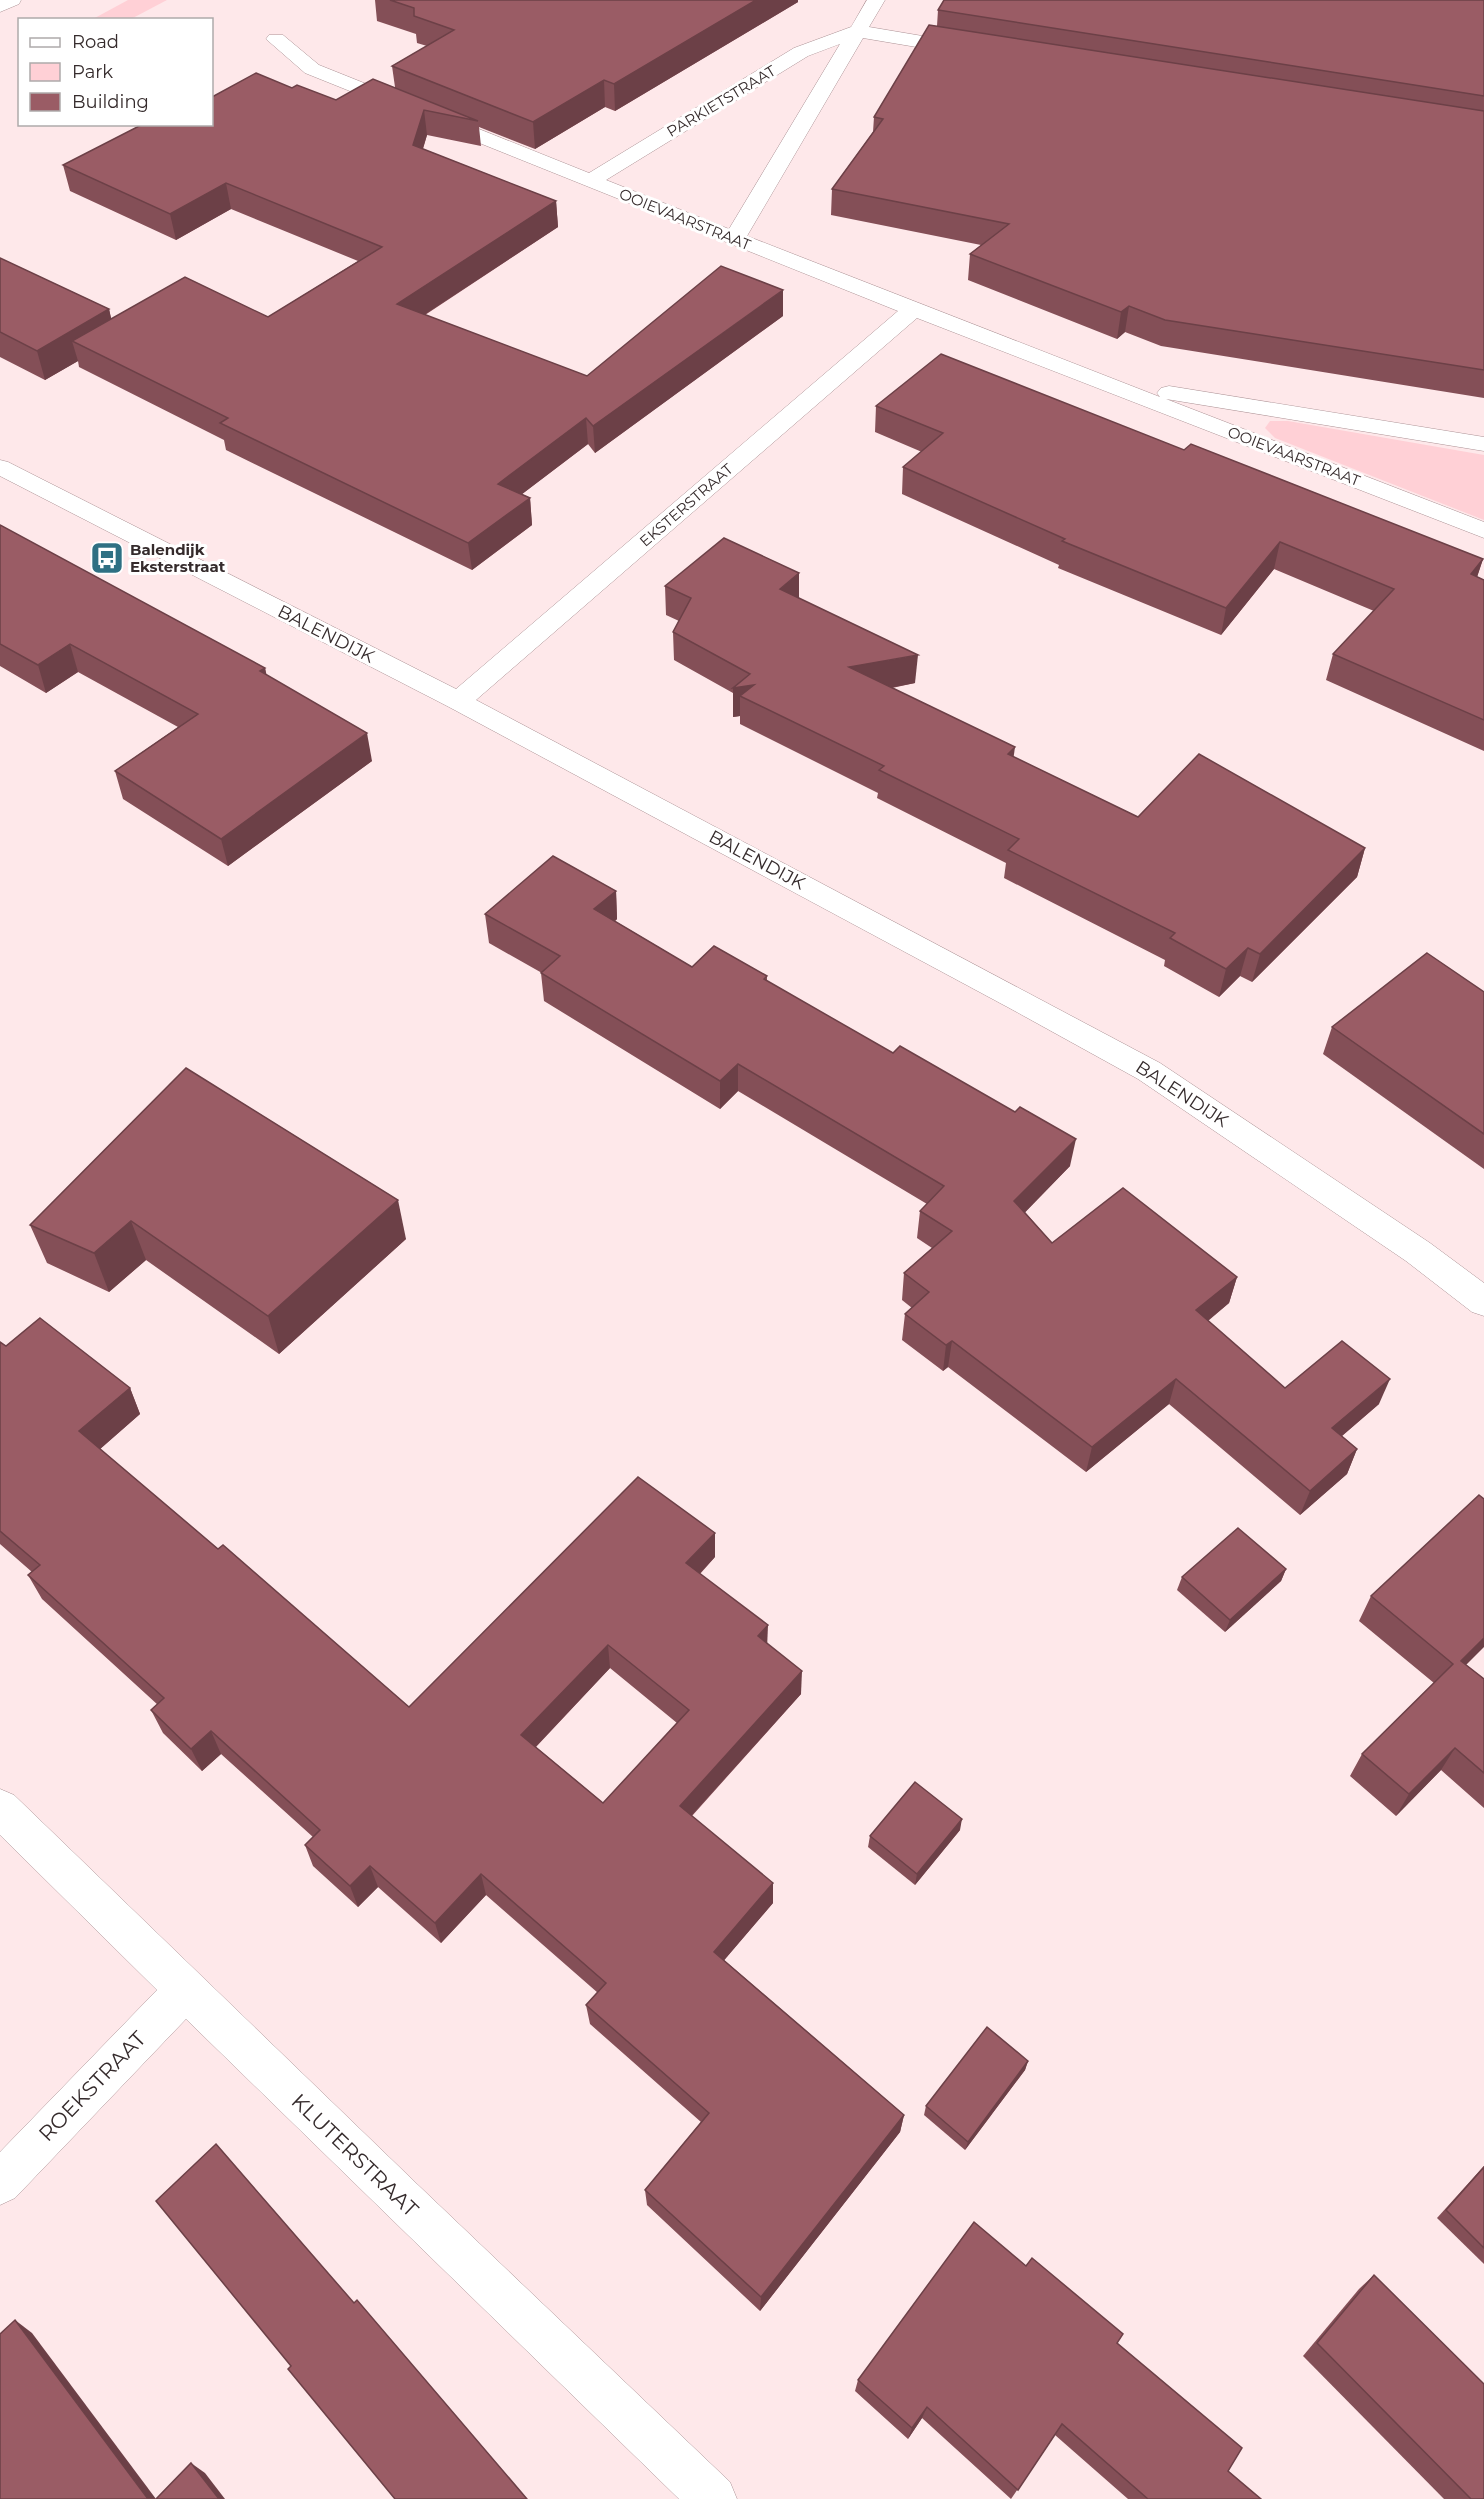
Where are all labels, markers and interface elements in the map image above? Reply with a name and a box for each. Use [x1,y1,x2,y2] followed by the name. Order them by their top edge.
[18,18,213,126] legend
[72,31,119,53] text: Road
[72,61,113,83] text: Park
[663,61,779,141] street label: PARKIETSTRAAT
[72,91,149,113] text: Building
[616,184,754,254] street label: OOIEVAARSTRAAT
[1225,422,1363,490] street label: OOIEVAARSTRAAT
[636,459,737,551] street label: EKSTERSTRAAT
[89,540,125,576] bus stop icon: Balendijk Eksterstraat
[130,540,226,576] place label: Balendijk Eksterstraat
[274,600,378,668] street label: BALENDIJK
[705,825,809,895] street label: BALENDIJK
[1132,1056,1233,1132] street label: BALENDIJK
[33,2026,151,2146] street label: ROEKSTRAAT
[287,2088,423,2222] street label: KLUTERSTRAAT

